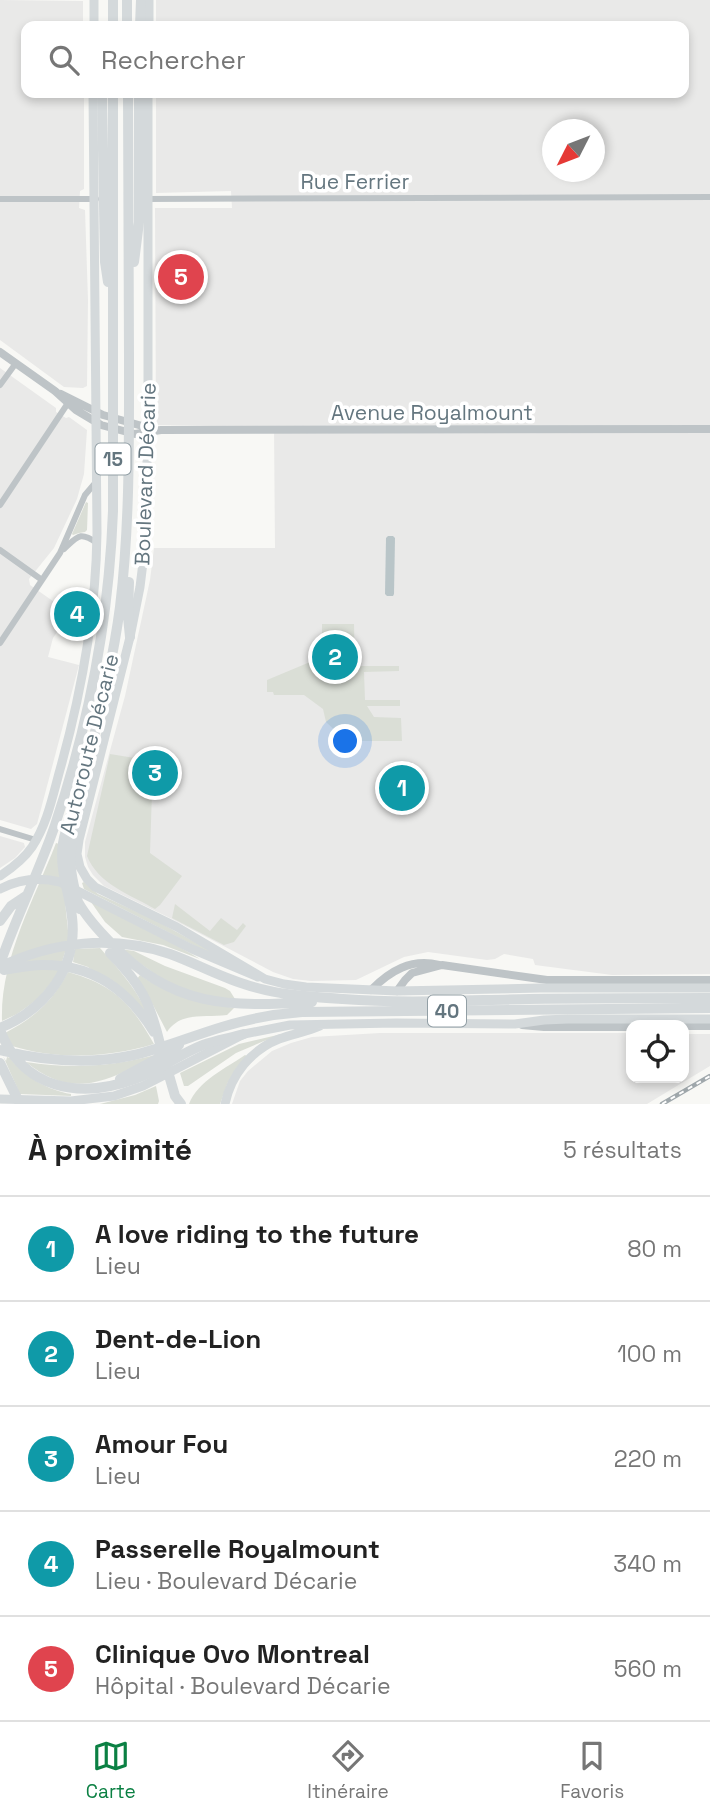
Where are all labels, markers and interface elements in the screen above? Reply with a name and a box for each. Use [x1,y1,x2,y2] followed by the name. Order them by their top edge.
[21,21,689,98] search box
[45,41,83,79] icon: search
[101,43,246,77] text: Rechercher
[542,119,605,182] north arrow
[301,168,410,195] street label: Rue Ferrier
[158,251,204,303] pin: 5
[128,382,162,566] street label: Boulevard Décarie
[331,399,533,426] street label: Avenue Royalmount
[96,444,130,474] road number: 15
[54,588,100,640] pin: 4
[312,631,358,683] pin: 2
[53,651,125,837] street label: Autoroute Décarie
[328,724,362,758] your location
[132,747,178,799] pin: 3
[379,762,425,814] pin: 1
[428,995,466,1026] road number: 40
[626,1020,689,1083] map controls
[626,1020,689,1083] button: locate
[28,1130,192,1169] text: À proximité
[563,1135,682,1165] text: 5 résultats
[95,1217,419,1251] text: A love riding to the future
[46,1234,56,1264] text: 1
[627,1234,682,1264] text: 80 m
[95,1251,141,1281] text: Lieu
[95,1322,261,1356] text: Dent-de-Lion
[44,1339,58,1369] text: 2
[617,1339,682,1369] text: 100 m
[95,1356,141,1386] text: Lieu
[95,1427,228,1461] text: Amour Fou
[44,1444,58,1474] text: 3
[614,1444,682,1474] text: 220 m
[95,1461,141,1491] text: Lieu
[95,1532,380,1566] text: Passerelle Royalmount
[44,1549,58,1579] text: 4
[613,1549,682,1579] text: 340 m
[95,1566,357,1596] text: Lieu · Boulevard Décarie
[95,1637,370,1671] text: Clinique Ovo Montreal
[44,1654,58,1684] text: 5
[614,1654,682,1684] text: 560 m
[95,1671,391,1701] text: Hôpital · Boulevard Décarie
[86,1737,136,1804] tab: Carte
[307,1737,389,1804] tab: Itinéraire
[560,1737,624,1804] tab: Favoris

